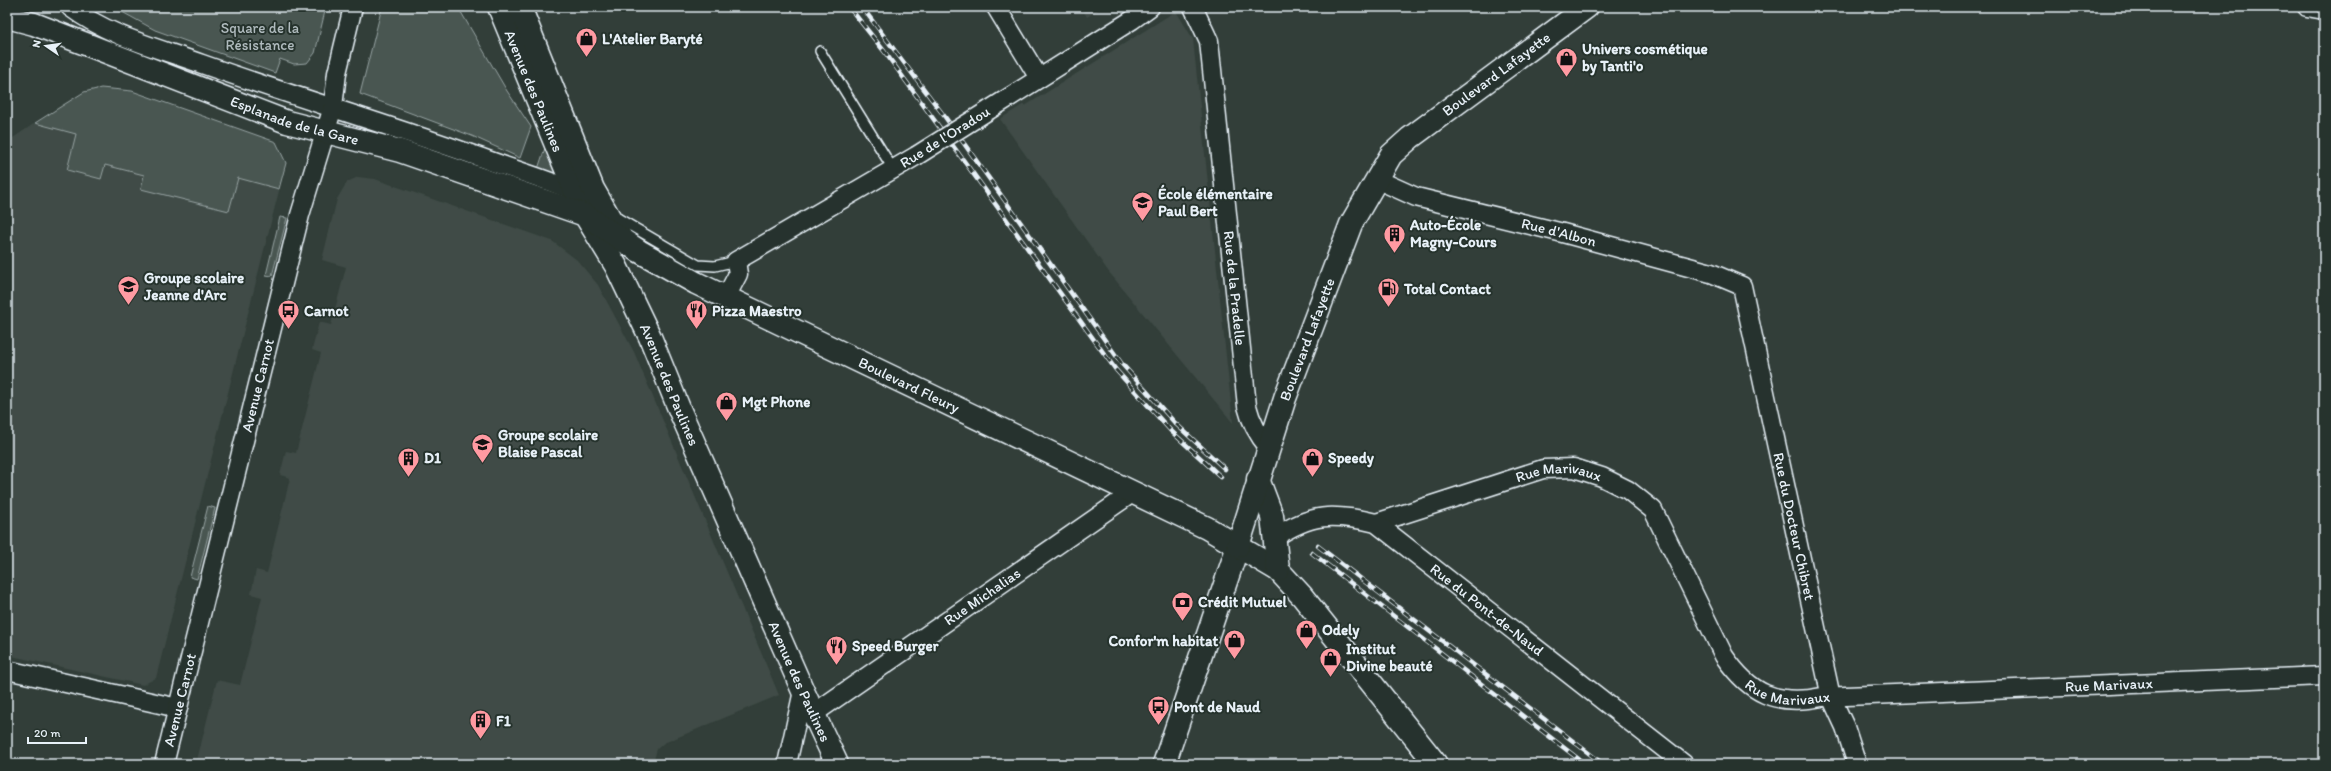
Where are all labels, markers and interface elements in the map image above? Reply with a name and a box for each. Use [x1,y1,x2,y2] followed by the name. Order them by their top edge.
[221,19,300,54] park label: Square de la Résistance
[26,26,66,66] north arrow
[574,26,600,59] shop icon: L'Atelier Baryté
[501,27,567,155] street label: Avenue des Paulines
[1439,28,1554,120] street label: Boulevard Lafayette
[602,30,703,49] place label: L'Atelier Baryté
[30,39,44,49] text: N
[1582,40,1708,76] place label: Univers cosmétique by Tanti'o
[1554,45,1580,78] shop icon: Univers cosmétique by Tanti'o
[228,92,361,149] street label: Esplanade de la Gare
[897,102,994,172] street label: Rue de l'Oradou
[1158,184,1273,220] place label: École élémentaire Paul Bert
[1130,190,1156,223] school or university icon: École élémentaire Paul Bert
[1519,214,1599,251] street label: Rue d'Albon
[1409,215,1497,252] place label: Auto-École Magny-Cours
[1381,221,1407,254] building icon: Auto-École Magny-Cours
[1220,230,1250,346] street label: Rue de la Pradelle
[143,269,244,304] place label: Groupe scolaire Jeanne d'Arc
[115,274,141,307] school or university icon: Groupe scolaire Jeanne d'Arc
[1276,275,1339,403] street label: Boulevard Lafayette
[1375,276,1401,309] fuel station icon: Total Contact
[1403,280,1491,298] place label: Total Contact
[276,298,302,331] bus stop icon: Carnot
[684,298,710,331] restaurant icon: Pizza Maestro
[304,302,349,320] place label: Carnot
[712,302,802,320] place label: Pizza Maestro
[636,321,703,449] street label: Avenue des Paulines
[238,337,278,434] street label: Avenue Carnot
[855,353,962,417] street label: Boulevard Fleury
[714,389,740,422] shop icon: Mgt Phone
[742,393,810,412] place label: Mgt Phone
[498,426,598,461] place label: Groupe scolaire Blaise Pascal
[469,431,495,464] school or university icon: Groupe scolaire Blaise Pascal
[396,445,422,478] building icon: D1
[1299,445,1325,478] shop icon: Speedy
[424,449,441,467] place label: D1
[1328,449,1375,468] place label: Speedy
[1769,451,1819,602] street label: Rue du Docteur Chibret
[1513,459,1604,486] street label: Rue Marivaux
[1427,560,1547,660] street label: Rue du Pont-de-Naud
[941,564,1024,629] street label: Rue Michalias
[1170,589,1196,622] bank icon: Crédit Mutuel
[1198,593,1288,611] place label: Crédit Mutuel
[1294,617,1320,650] shop icon: Odely
[764,618,835,745] street label: Avenue des Paulines
[1322,621,1360,640] place label: Odely
[1221,628,1247,661] shop icon: Confor'm habitat
[1108,632,1218,650] place label: Confor'm habitat
[824,633,850,666] restaurant icon: Speed Burger
[852,637,939,656] place label: Speed Burger
[1346,640,1433,675] place label: Institut Divine beauté
[1318,645,1344,678] shop icon: Institut Divine beauté
[160,651,200,748] street label: Avenue Carnot
[2065,674,2154,696] street label: Rue Marivaux
[1741,675,1831,709] street label: Rue Marivaux
[1146,694,1172,727] bus stop icon: Pont de Naud
[1174,698,1261,716] place label: Pont de Naud
[468,708,494,741] building icon: F1
[496,712,511,730] place label: F1
[28,719,86,745] scale bar
[34,726,61,740] text: 20 m

